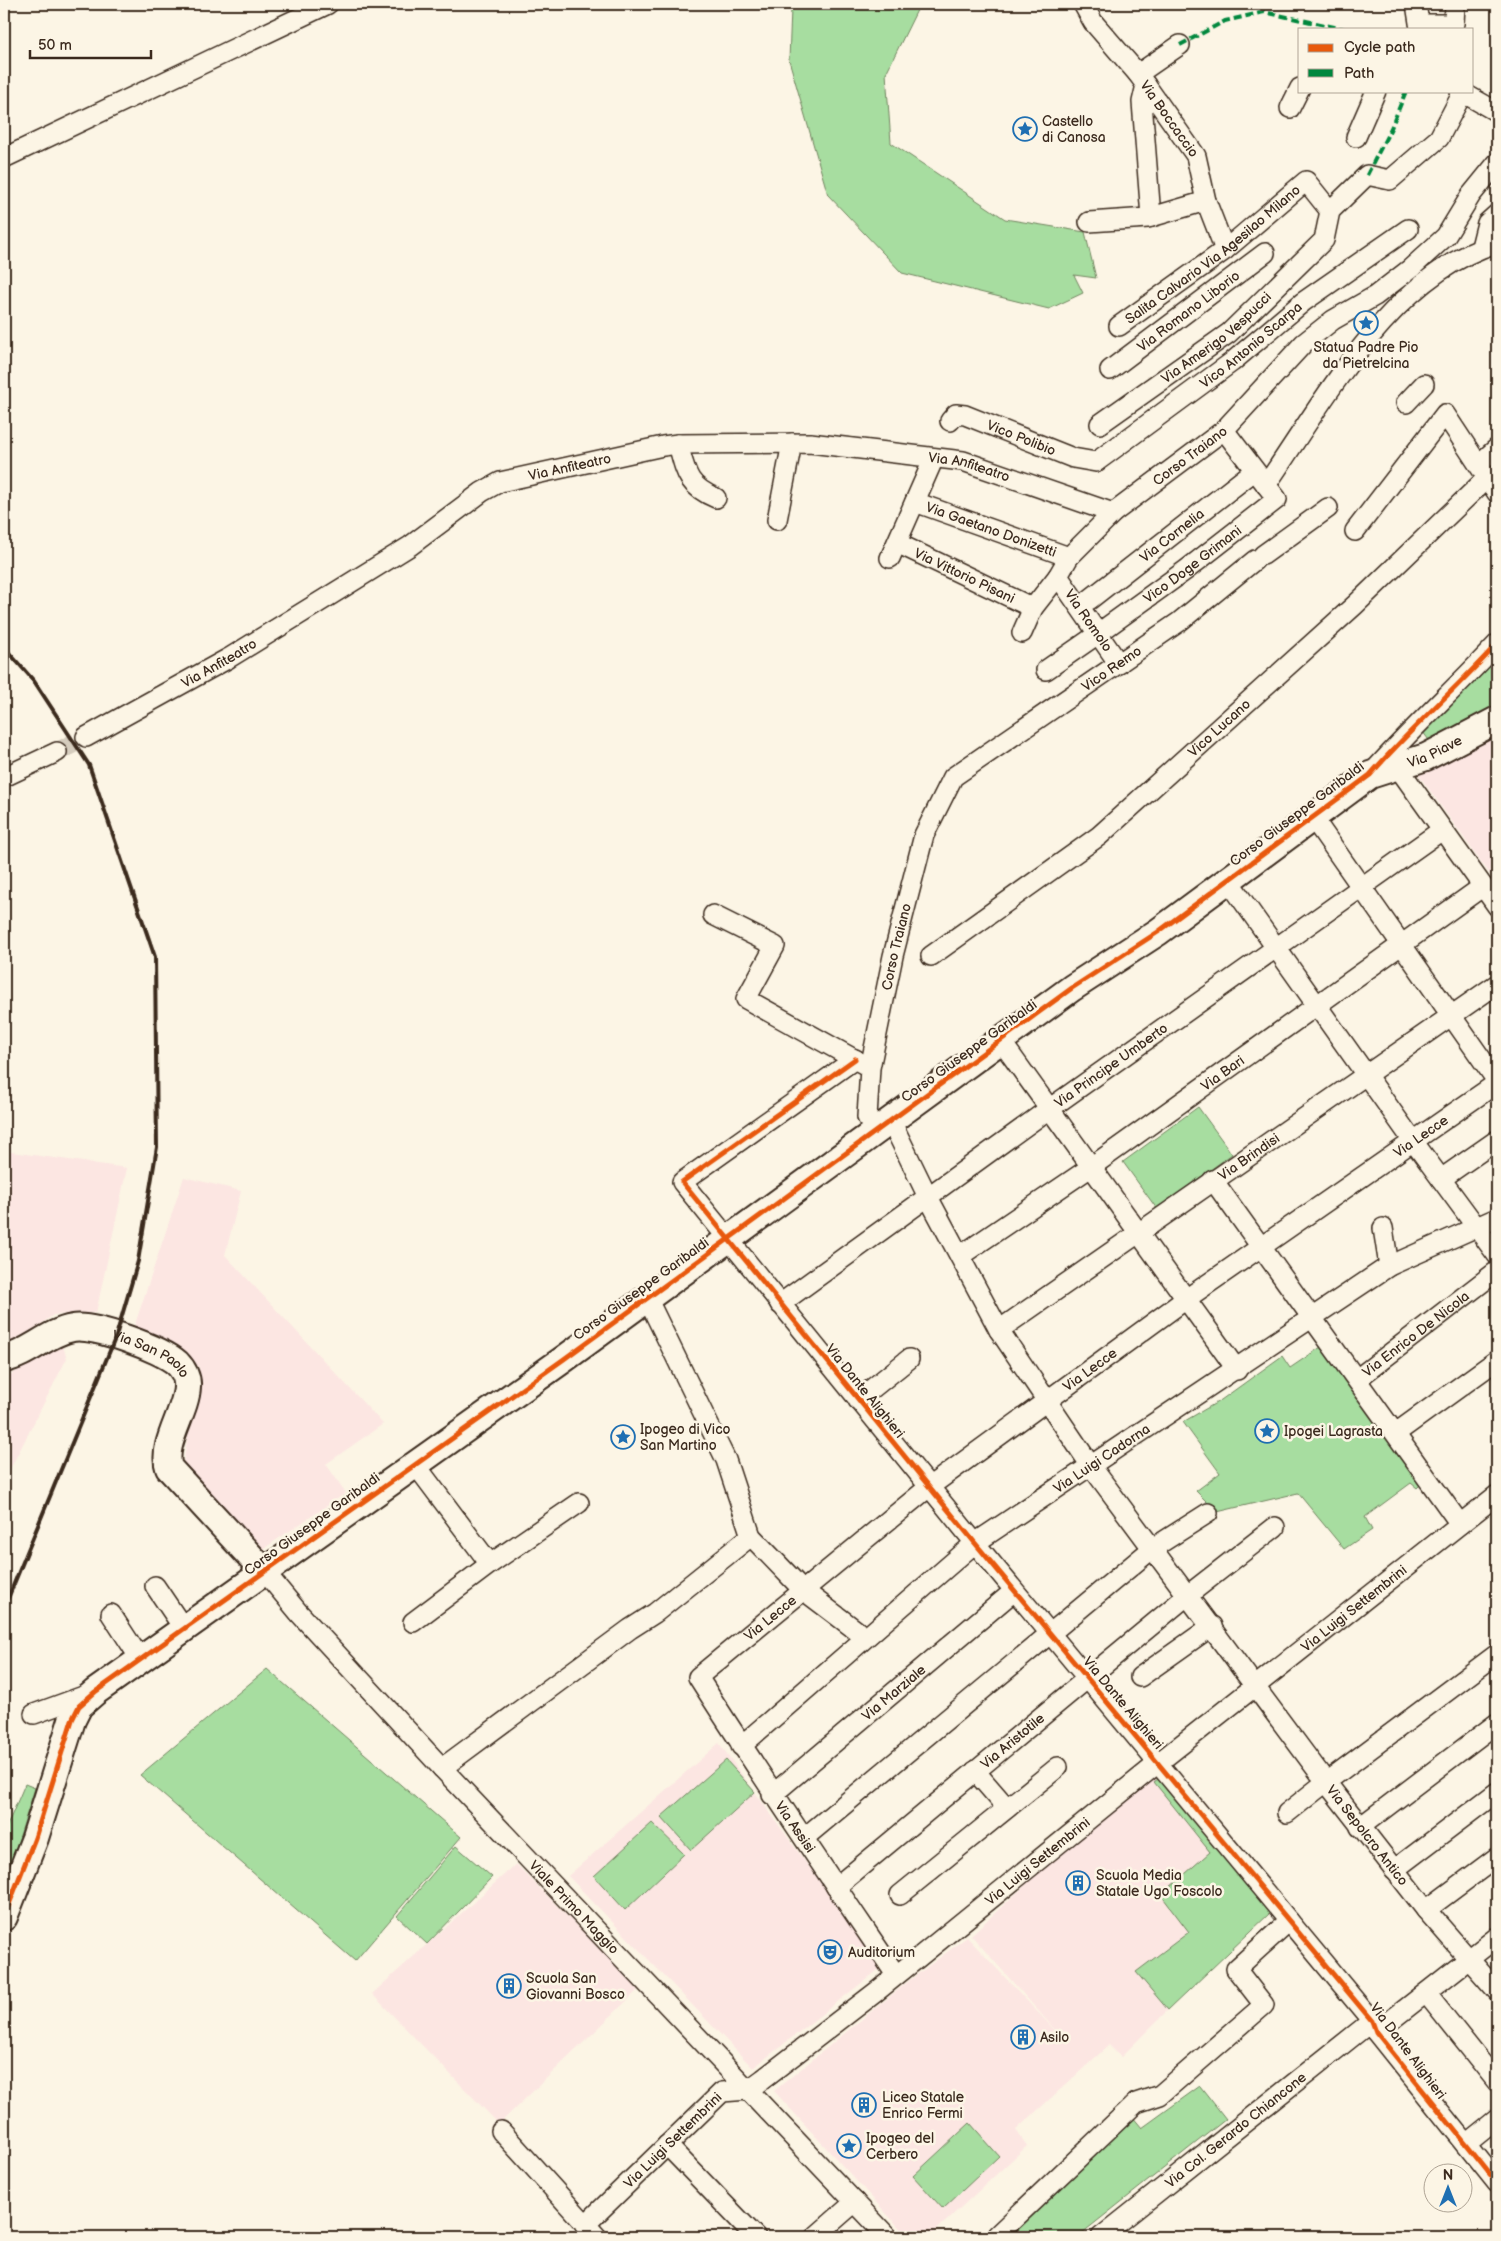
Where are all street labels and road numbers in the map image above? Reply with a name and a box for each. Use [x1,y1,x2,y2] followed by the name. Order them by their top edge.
[1137,77,1203,160] street label: Via Boccaccio
[1122,181,1304,327] street label: Salita Calvario Via Agesilao Milano
[1134,267,1243,355] street label: Via Romano Liborio
[1158,288,1275,387] street label: Via Amerigo Vespucci
[1196,298,1305,391] street label: Vico Antonio Scarpa
[984,416,1058,459] street label: Vico Polibio
[1149,422,1230,489] street label: Corso Traiano
[927,448,1012,485] street label: Via Anfiteatro
[527,449,612,484] street label: Via Anfiteatro
[924,498,1059,560] street label: Via Gaetano Donizetti
[1136,505,1207,566] street label: Via Cornelia
[1140,521,1245,607] street label: Vico Doge Grimani
[912,544,1018,607] street label: Via Vittorio Pisani
[1061,586,1116,655] street label: Via Romolo
[178,635,260,691] street label: Via Anfiteatro
[1078,642,1145,695] street label: Vico Remo
[1184,695,1254,760] street label: Vico Lucano
[1405,731,1465,771] street label: Via Piave
[1227,758,1367,870] street label: Corso Giuseppe Garibaldi
[878,901,915,992] street label: Corso Traiano
[898,996,1040,1106] street label: Corso Giuseppe Garibaldi
[1051,1019,1171,1111] street label: Via Principe Umberto
[1197,1052,1247,1094] street label: Via Bari
[1390,1111,1451,1161] street label: Via Lecce
[1215,1129,1283,1184] street label: Via Brindisi
[570,1234,712,1344] street label: Corso Giuseppe Garibaldi
[1359,1287,1473,1380] street label: Via Enrico De Nicola
[110,1326,193,1380] street label: Via San Paolo
[822,1341,908,1441] street label: Via Dante Alighieri
[1059,1344,1120,1395] street label: Via Lecce
[1050,1420,1153,1497] street label: Via Luigi Cadorna
[241,1469,383,1579] street label: Corso Giuseppe Garibaldi
[1297,1561,1410,1655] street label: Via Luigi Settembrini
[740,1591,800,1644] street label: Via Lecce
[1079,1653,1167,1753] street label: Via Dante Alighieri
[858,1661,929,1724] street label: Via Marziale
[977,1709,1048,1772] street label: Via Aristotile
[1323,1782,1412,1889] street label: Via Sepolcro Antico
[771,1798,819,1856] street label: Via Assisi
[981,1813,1093,1909] street label: Via Luigi Settembrini
[526,1857,623,1957] street label: Viale Primo Maggio
[1366,2000,1450,2102] street label: Via Dante Alighieri
[1161,2068,1310,2191] street label: Via Col. Gerardo Chiancone
[620,2089,725,2191] street label: Via Luigi Settembrini

